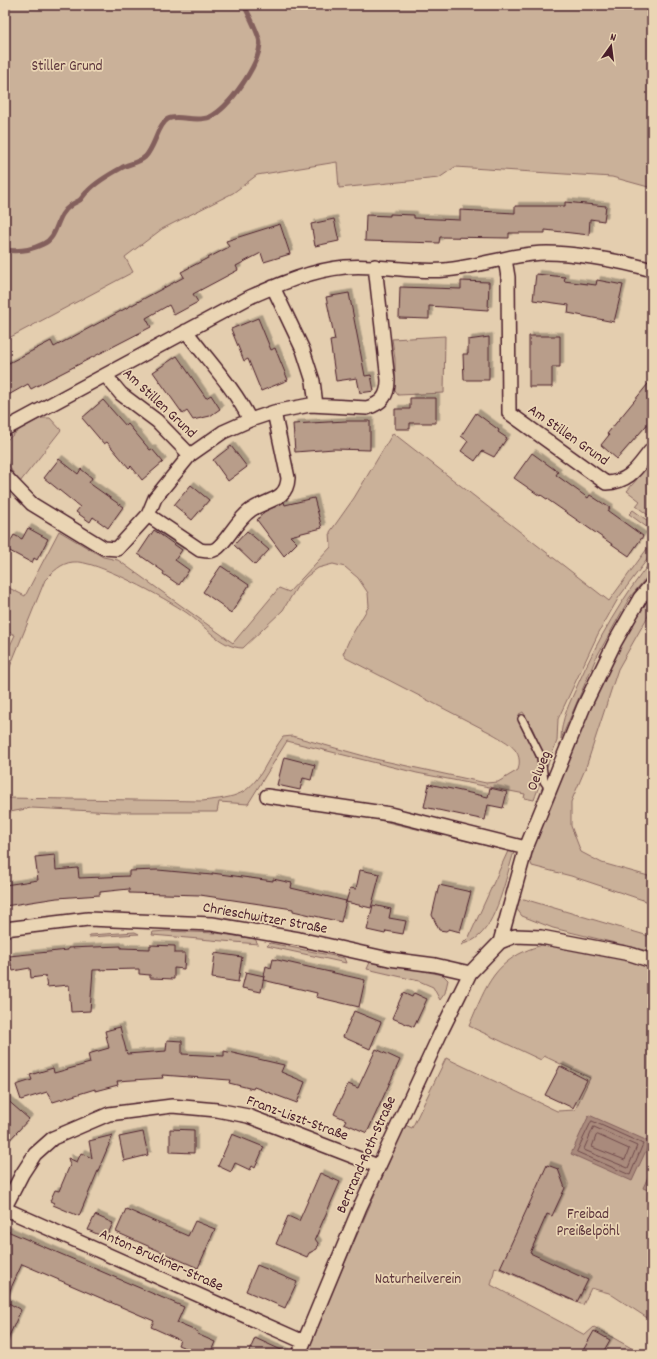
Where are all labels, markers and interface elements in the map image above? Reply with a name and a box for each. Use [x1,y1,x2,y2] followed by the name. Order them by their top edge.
[591,26,631,66] north arrow
[608,30,618,47] text: N
[31,56,103,78] park label: Stiller Grund
[117,364,201,444] street label: Am Stillen Grund
[523,400,613,472] street label: Am Stillen Grund
[522,748,558,794] street label: Oelweg
[201,897,329,941] street label: Chrieschwitzer Straße
[243,1090,351,1148] street label: Franz-Liszt-Straße
[331,1092,403,1217] street label: Bertrand-Roth-Straße
[556,1204,620,1243] park label: Freibad Preißelpöhl
[96,1224,227,1298] street label: Anton-Bruckner-Straße
[375,1269,461,1291] park label: Naturheilverein

